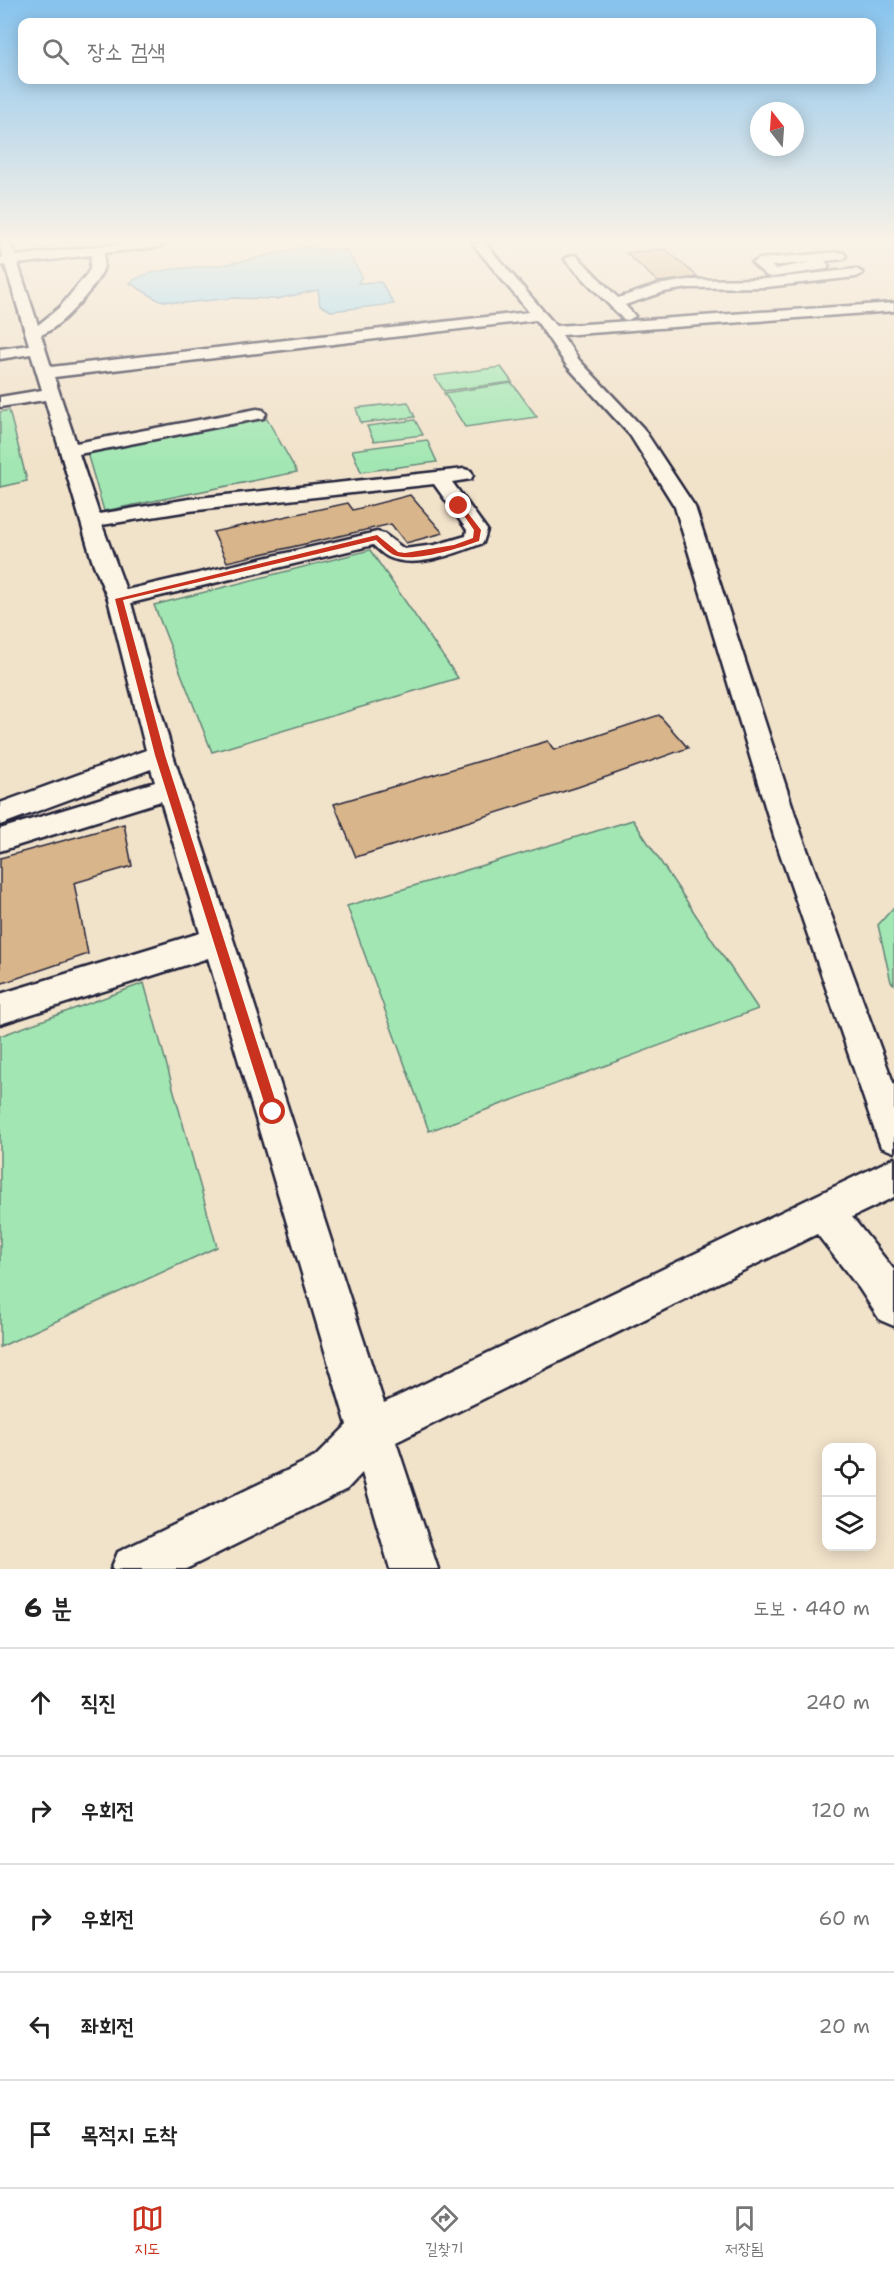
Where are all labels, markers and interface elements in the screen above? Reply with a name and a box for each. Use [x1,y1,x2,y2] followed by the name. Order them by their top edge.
[18,18,876,84] search box
[39,35,72,68] icon: search
[87,37,165,66] text: 장소 검색
[750,102,804,156] north arrow
[445,492,471,518] route end
[259,1098,285,1124] route start
[822,1443,876,1551] map controls
[822,1443,876,1497] button: locate
[822,1497,876,1551] button: layers
[24,1590,72,1625] text: 6 분
[753,1595,870,1621] text: 도보 · 440 m
[24,1686,57,1719] icon: ahead
[81,1688,116,1717] text: 직진
[805,1689,870,1715] text: 240 m
[24,1794,57,1827] icon: right
[81,1796,134,1825] text: 우회전
[811,1797,870,1823] text: 120 m
[24,1902,57,1935] icon: right
[81,1904,134,1933] text: 우회전
[818,1905,870,1931] text: 60 m
[24,2010,57,2043] icon: left
[81,2012,134,2041] text: 좌회전
[819,2013,870,2039] text: 20 m
[24,2118,57,2151] icon: arrive
[81,2120,177,2149] text: 목적지 도착
[131,2202,164,2259] tab: 지도
[425,2202,464,2259] tab: 길찾기
[725,2202,763,2259] tab: 저장됨

